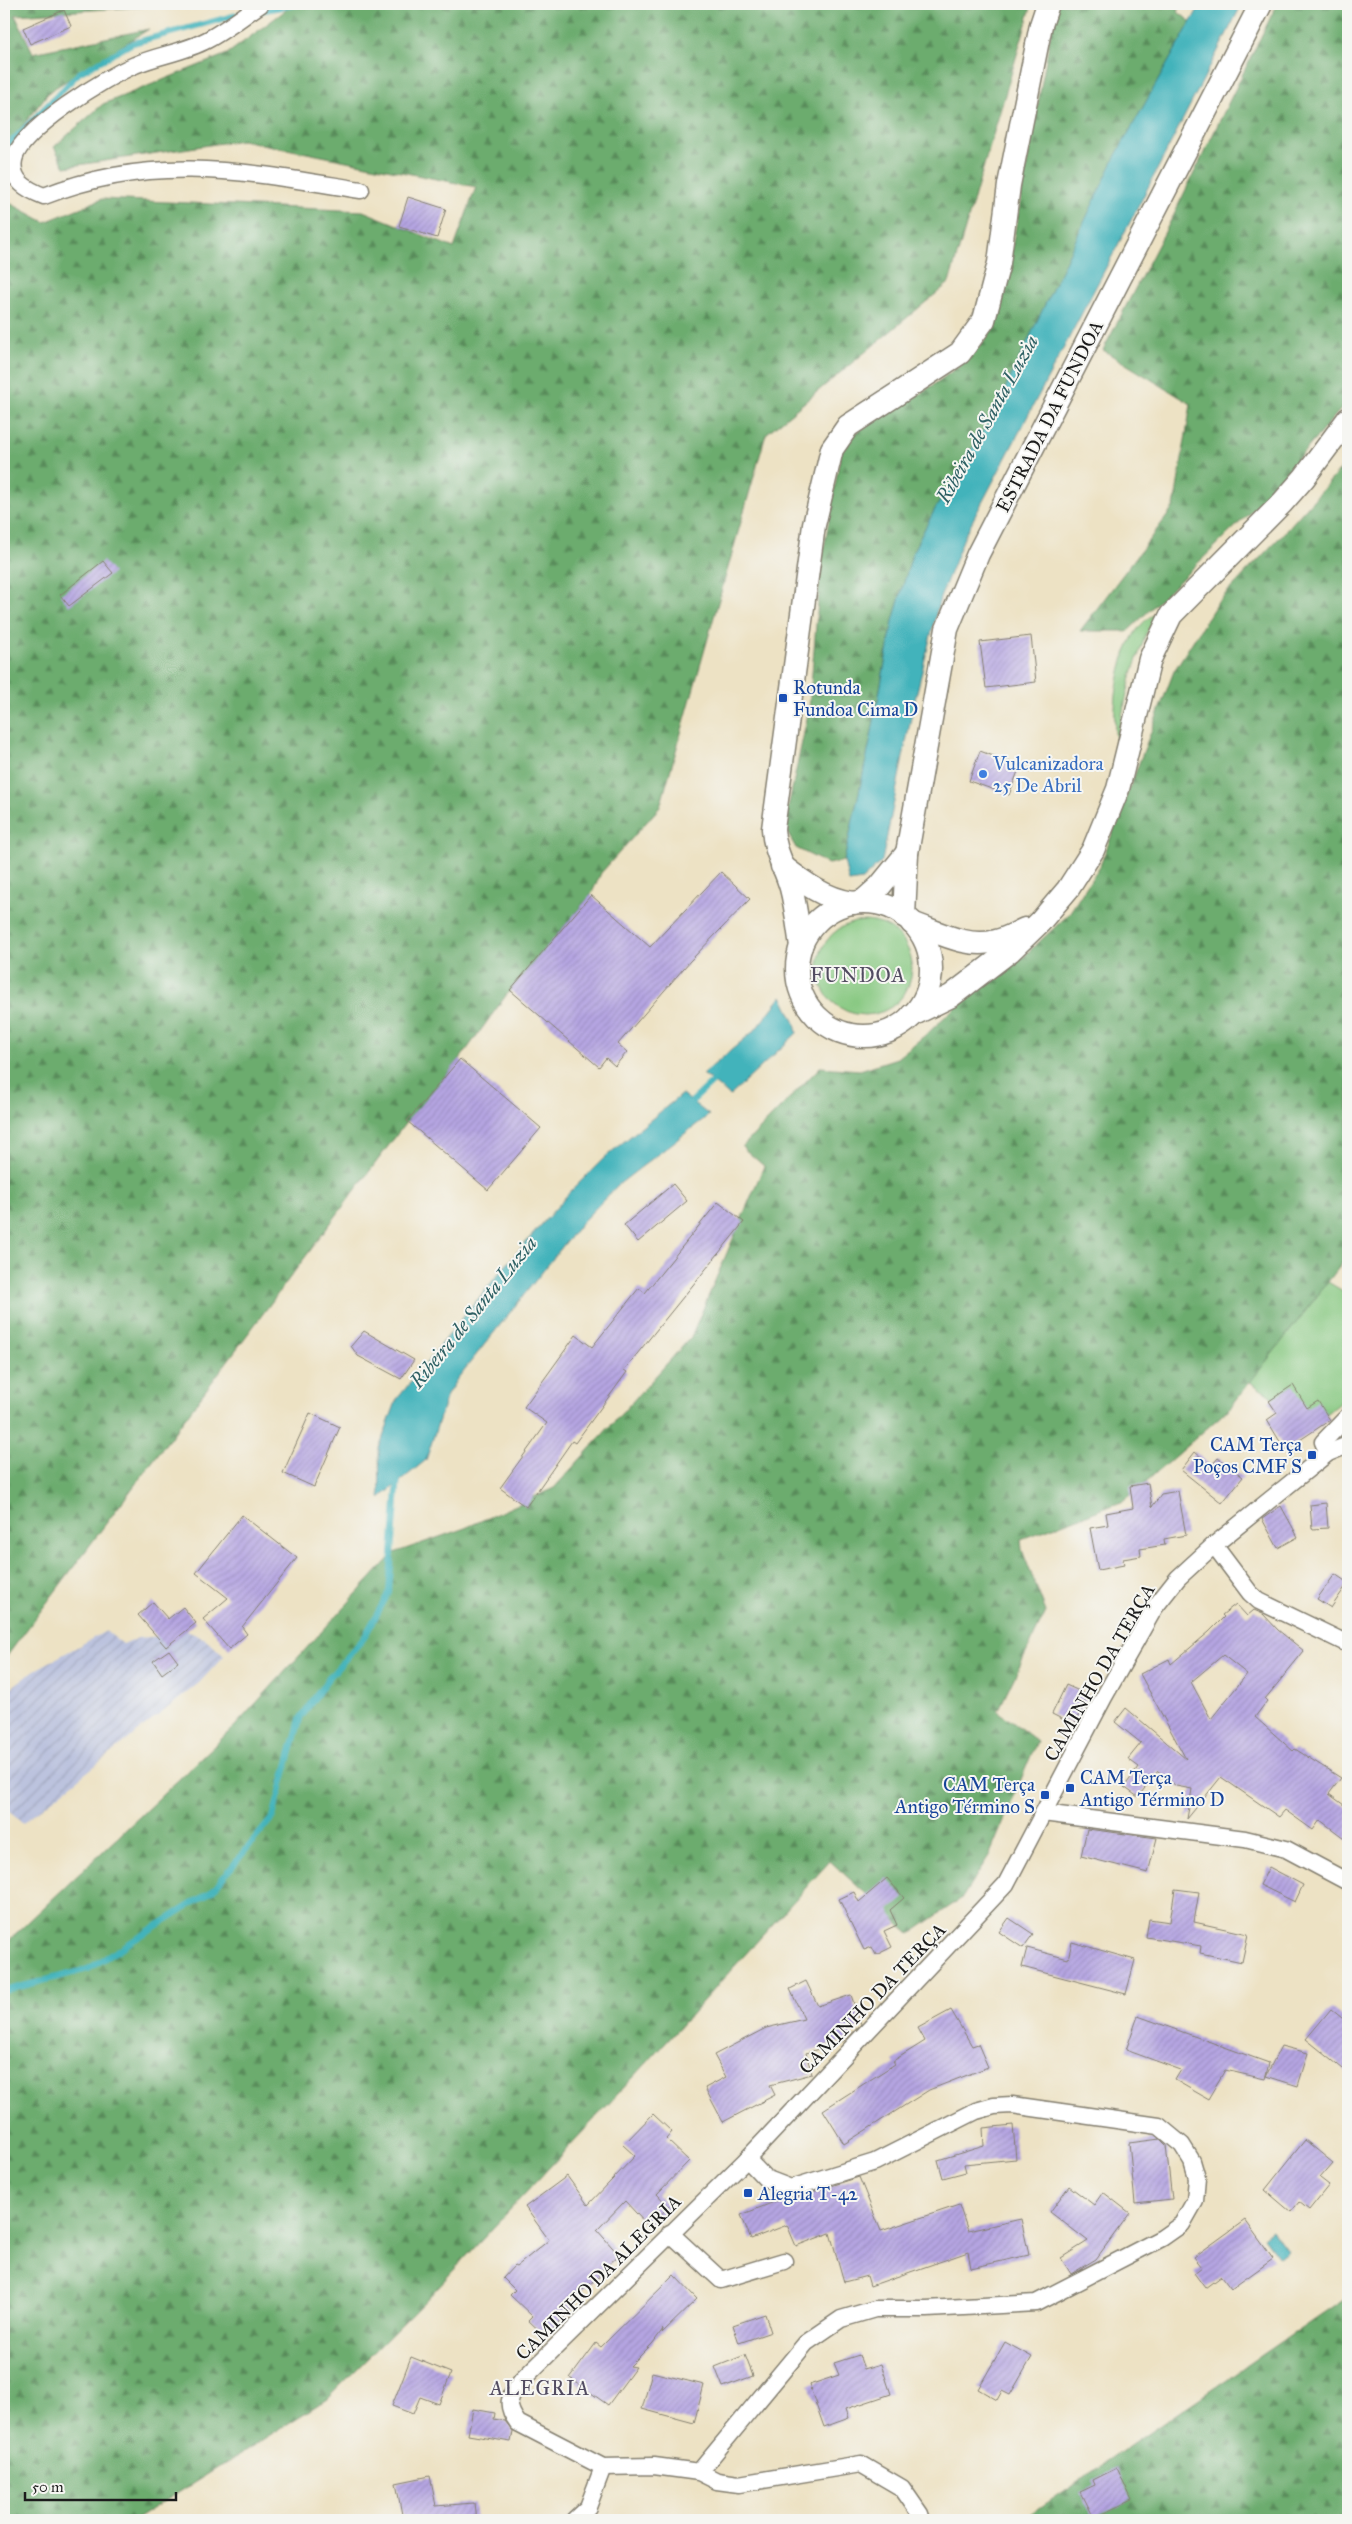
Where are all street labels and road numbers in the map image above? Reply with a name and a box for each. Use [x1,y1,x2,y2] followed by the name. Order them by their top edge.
[991,316,1108,516] street label: ESTRADA DA FUNDOA
[1039,1579,1160,1765] street label: CAMINHO DA TERÇA
[794,1918,951,2079] street label: CAMINHO DA TERÇA
[511,2190,686,2365] street label: CAMINHO DA ALEGRIA

